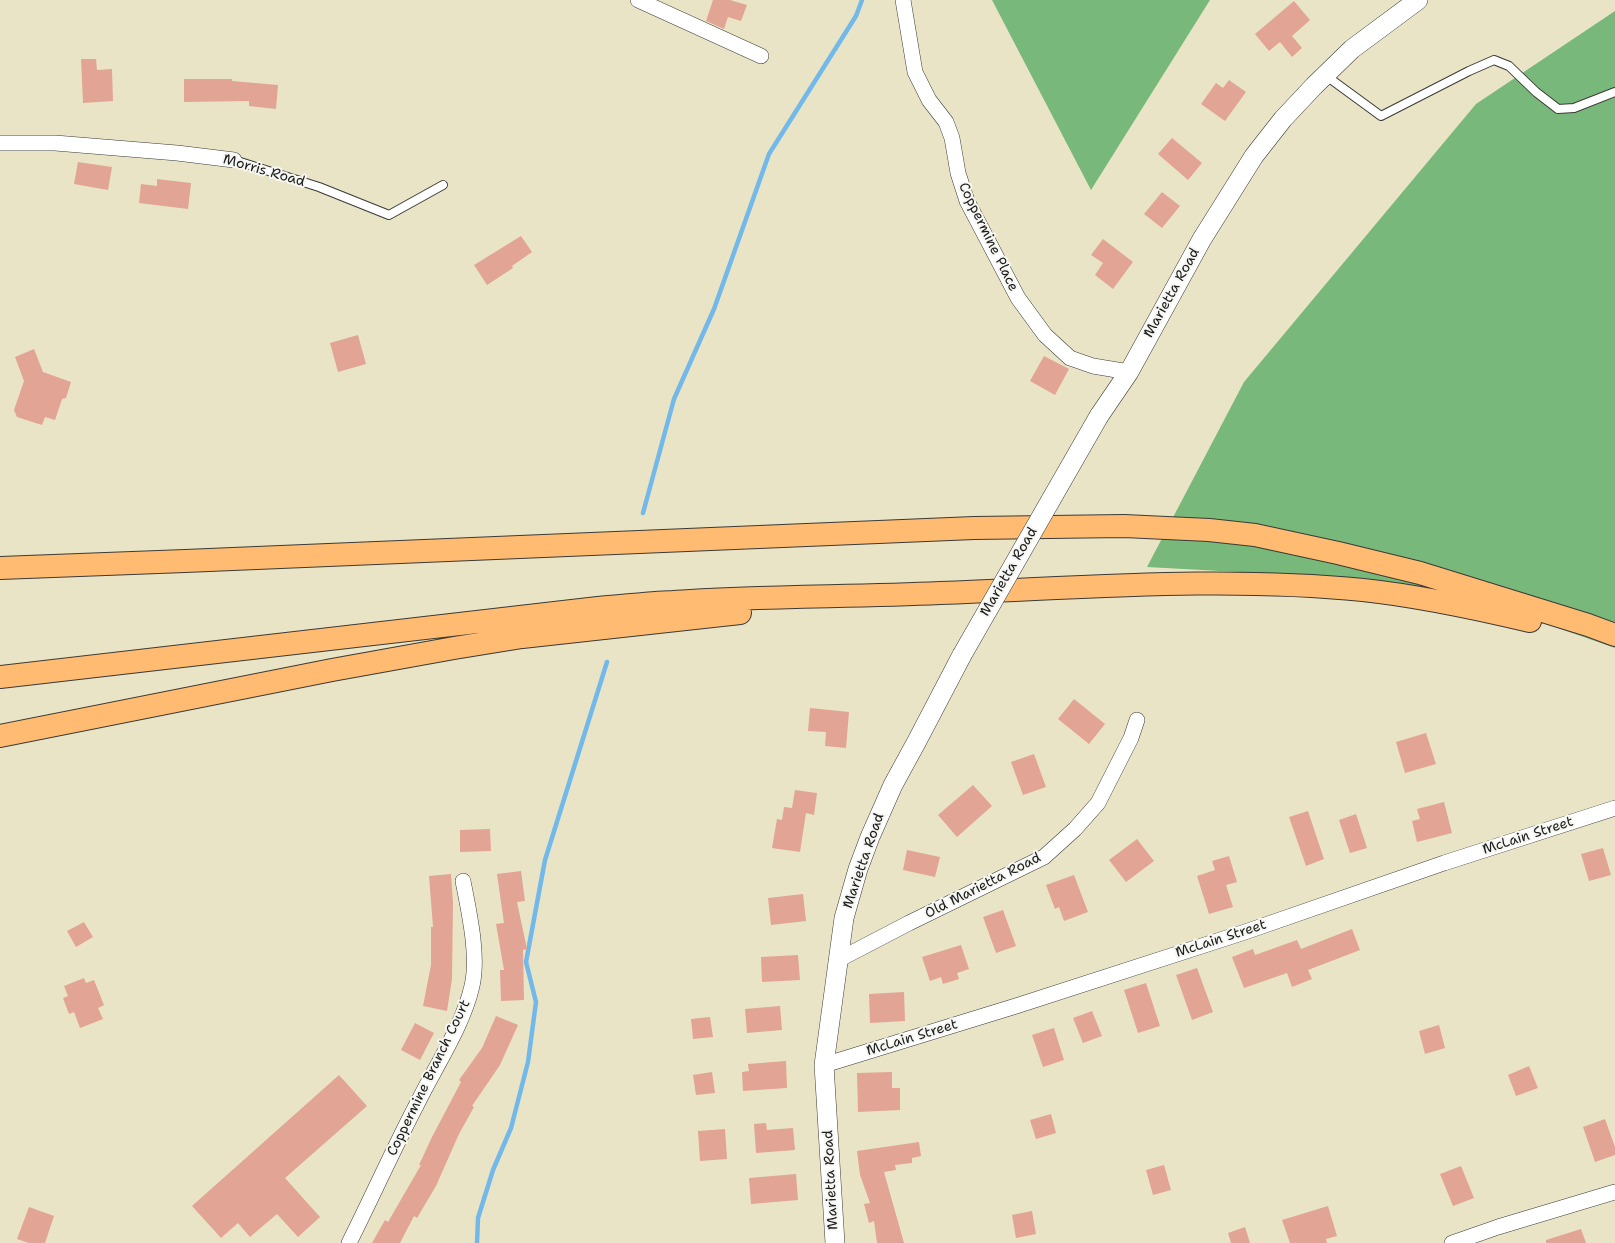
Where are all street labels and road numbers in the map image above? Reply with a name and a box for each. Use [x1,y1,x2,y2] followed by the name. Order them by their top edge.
[221,151,307,191] street label: Morris Road
[954,180,1022,294] street label: Coppermine Place
[1140,245,1204,341] street label: Marietta Road
[977,525,1041,619] street label: Marietta Road
[840,811,888,911] street label: Marietta Road
[1480,813,1576,859] street label: McLain Street
[922,850,1044,922] street label: Old Marietta Road
[1173,916,1269,962] street label: McLain Street
[384,997,474,1159] street label: Coppermine Branch Court
[864,1016,960,1060] street label: McLain Street
[820,1130,842,1230] street label: Marietta Road

